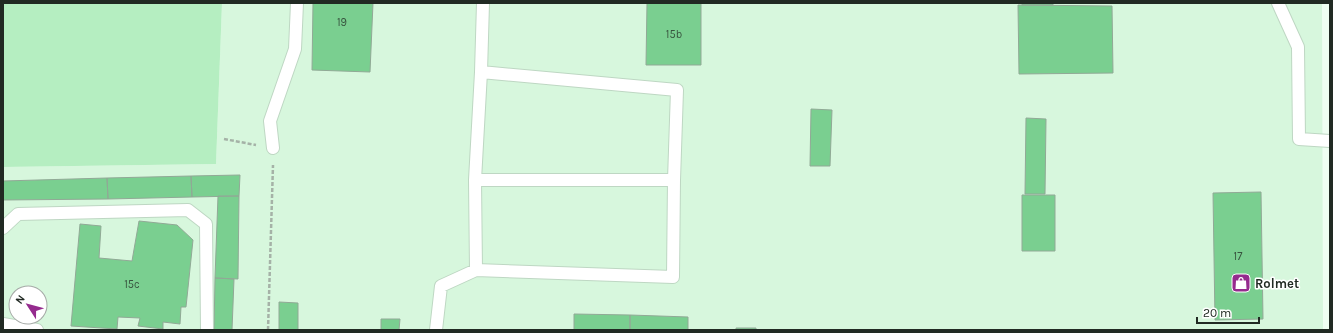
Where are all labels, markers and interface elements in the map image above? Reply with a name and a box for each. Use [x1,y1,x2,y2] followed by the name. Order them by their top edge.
[337,16,347,29] house number: 19
[666,28,682,41] house number: 15b
[1234,250,1242,263] house number: 17
[1230,272,1252,294] shop icon: Rolmet
[1255,276,1299,291] place label: Rolmet
[124,278,140,291] house number: 15c
[8,285,48,325] north arrow
[13,292,28,306] text: N
[1197,299,1259,325] scale bar
[1203,306,1231,320] text: 20 m

